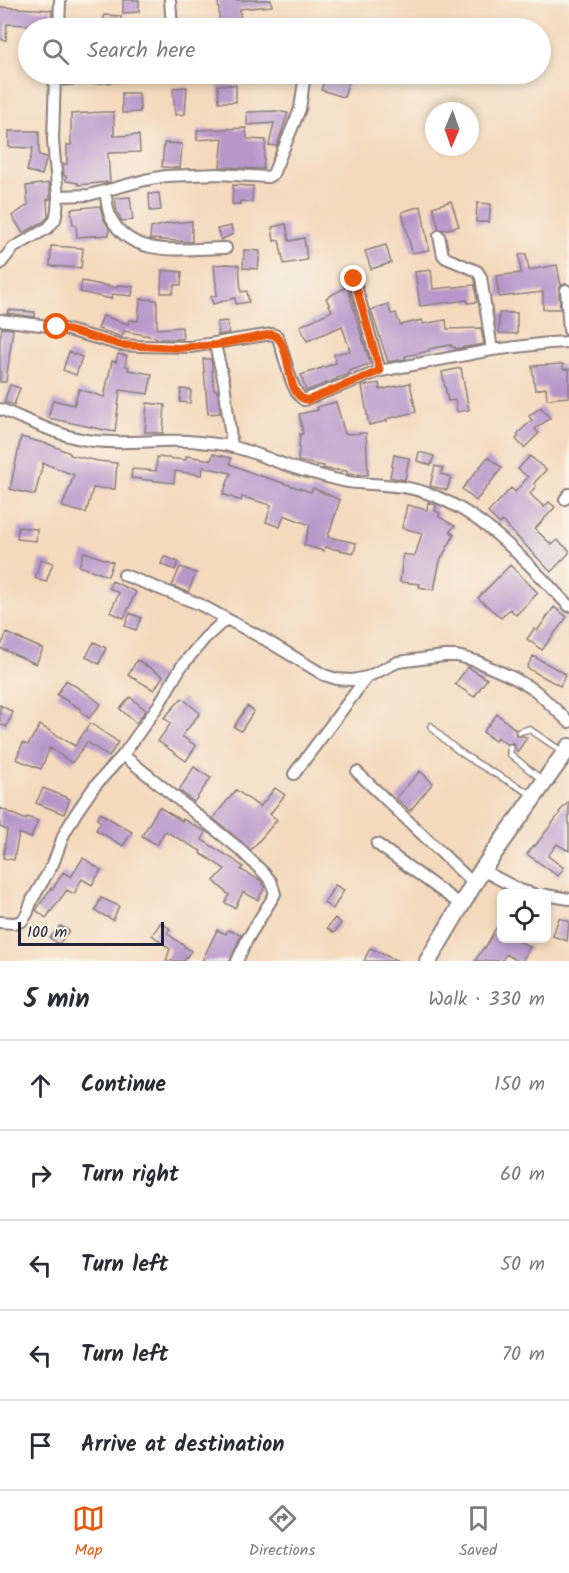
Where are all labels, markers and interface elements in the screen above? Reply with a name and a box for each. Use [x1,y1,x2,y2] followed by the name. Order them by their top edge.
[18,18,551,84] search box
[87,34,195,69] text: Search here
[39,35,72,68] icon: search
[425,102,479,156] north arrow
[340,265,366,291] route end
[43,313,69,339] route start
[497,889,551,943] map controls
[497,889,551,943] button: locate
[18,919,164,947] scale bar
[27,920,67,945] text: 100 m
[24,979,90,1021] text: 5 min
[428,984,545,1016] text: Walk · 330 m
[81,1068,166,1103] text: Continue
[24,1069,57,1102] icon: ahead
[494,1069,545,1101] text: 150 m
[81,1158,179,1193] text: Turn right
[24,1159,57,1192] icon: right
[500,1159,545,1191] text: 60 m
[81,1248,168,1283] text: Turn left
[24,1249,57,1282] icon: left
[500,1249,545,1281] text: 50 m
[81,1338,168,1373] text: Turn left
[24,1339,57,1372] icon: left
[502,1339,545,1371] text: 70 m
[81,1428,284,1463] text: Arrive at destination
[24,1429,57,1462] icon: arrive
[72,1502,105,1563] tab: Map
[249,1502,315,1563] tab: Directions
[459,1502,497,1563] tab: Saved

